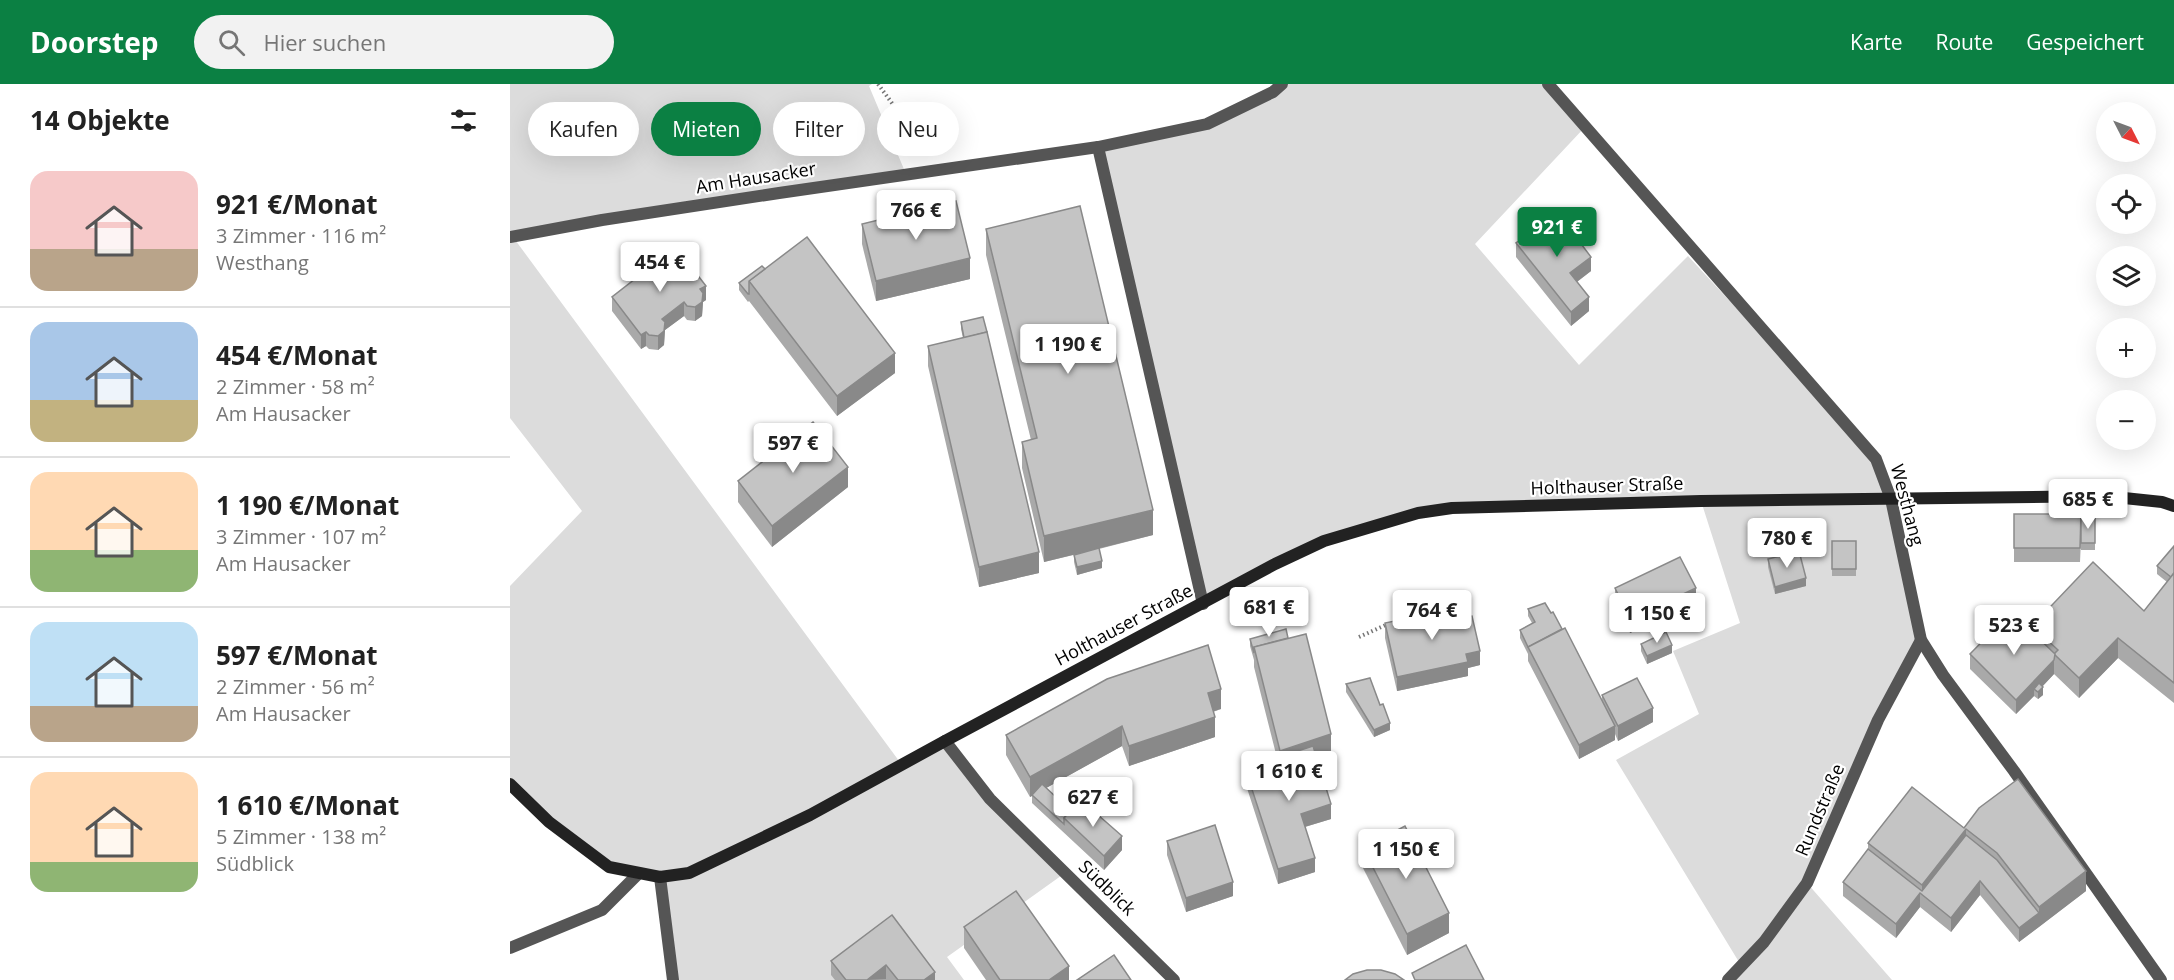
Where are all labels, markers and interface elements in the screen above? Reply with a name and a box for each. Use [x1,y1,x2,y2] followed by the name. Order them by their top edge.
[194,15,614,69] search box
[30,23,158,61] text: Doorstep
[215,26,248,59] icon: search
[263,27,386,57] text: Hier suchen
[1850,28,1902,56] text: Karte
[1935,28,1993,56] text: Route
[2026,28,2144,56] text: Gespeichert
[30,102,170,138] text: 14 Objekte
[528,102,639,156] chip: Kaufen
[651,102,761,156] chip: Mieten
[773,102,865,156] chip: Filter
[877,102,959,156] chip: Neu
[2096,102,2156,162] north arrow
[2096,102,2156,450] map controls
[447,104,480,137] icon: filters
[694,156,818,198] street label: Am Hausacker
[2096,174,2156,234] button: locate
[216,186,378,222] text: 921 €/Monat
[874,190,958,241] pin: 766 €
[78,195,150,267] icon: home
[891,196,941,223] text: 766 €
[1515,207,1599,258] pin: 921 €
[1532,213,1582,240] text: 921 €
[216,222,386,249] text: 3 Zimmer · 116 m²
[618,242,702,293] pin: 454 €
[2096,246,2156,306] button: layers
[635,248,685,275] text: 454 €
[216,249,309,276] text: Westhang
[2096,318,2156,378] button: +
[1013,324,1123,375] pin: 1 190 €
[1034,330,1102,357] text: 1 190 €
[216,337,378,373] text: 454 €/Monat
[78,346,150,418] icon: home
[216,373,375,400] text: 2 Zimmer · 58 m²
[2096,390,2156,450] button: −
[216,400,351,427] text: Am Hausacker
[751,423,835,474] pin: 597 €
[768,429,818,456] text: 597 €
[1886,461,1930,548] street label: Westhang
[1530,470,1684,500] street label: Holthauser Straße
[2046,479,2130,530] pin: 685 €
[2063,485,2113,512] text: 685 €
[216,487,399,523] text: 1 190 €/Monat
[78,496,150,568] icon: home
[1745,518,1829,569] pin: 780 €
[216,523,386,550] text: 3 Zimmer · 107 m²
[1762,524,1812,551] text: 780 €
[216,550,351,577] text: Am Hausacker
[1050,578,1197,671] street label: Holthauser Straße
[1227,587,1311,638] pin: 681 €
[1390,590,1474,641] pin: 764 €
[1244,593,1294,620] text: 681 €
[1602,593,1712,644] pin: 1 150 €
[1407,596,1457,623] text: 764 €
[1623,599,1691,626] text: 1 150 €
[1972,605,2056,656] pin: 523 €
[1989,611,2039,638] text: 523 €
[216,637,378,673] text: 597 €/Monat
[78,646,150,718] icon: home
[216,673,375,700] text: 2 Zimmer · 56 m²
[216,700,351,727] text: Am Hausacker
[1234,751,1344,802] pin: 1 610 €
[1255,757,1323,784] text: 1 610 €
[1789,760,1849,859] street label: Rundstraße
[1051,777,1135,828] pin: 627 €
[1068,783,1118,810] text: 627 €
[216,787,399,823] text: 1 610 €/Monat
[78,796,150,868] icon: home
[216,823,386,850] text: 5 Zimmer · 138 m²
[1351,829,1461,880] pin: 1 150 €
[1372,835,1440,862] text: 1 150 €
[216,850,294,877] text: Südblick
[1074,854,1142,921] street label: Südblick

